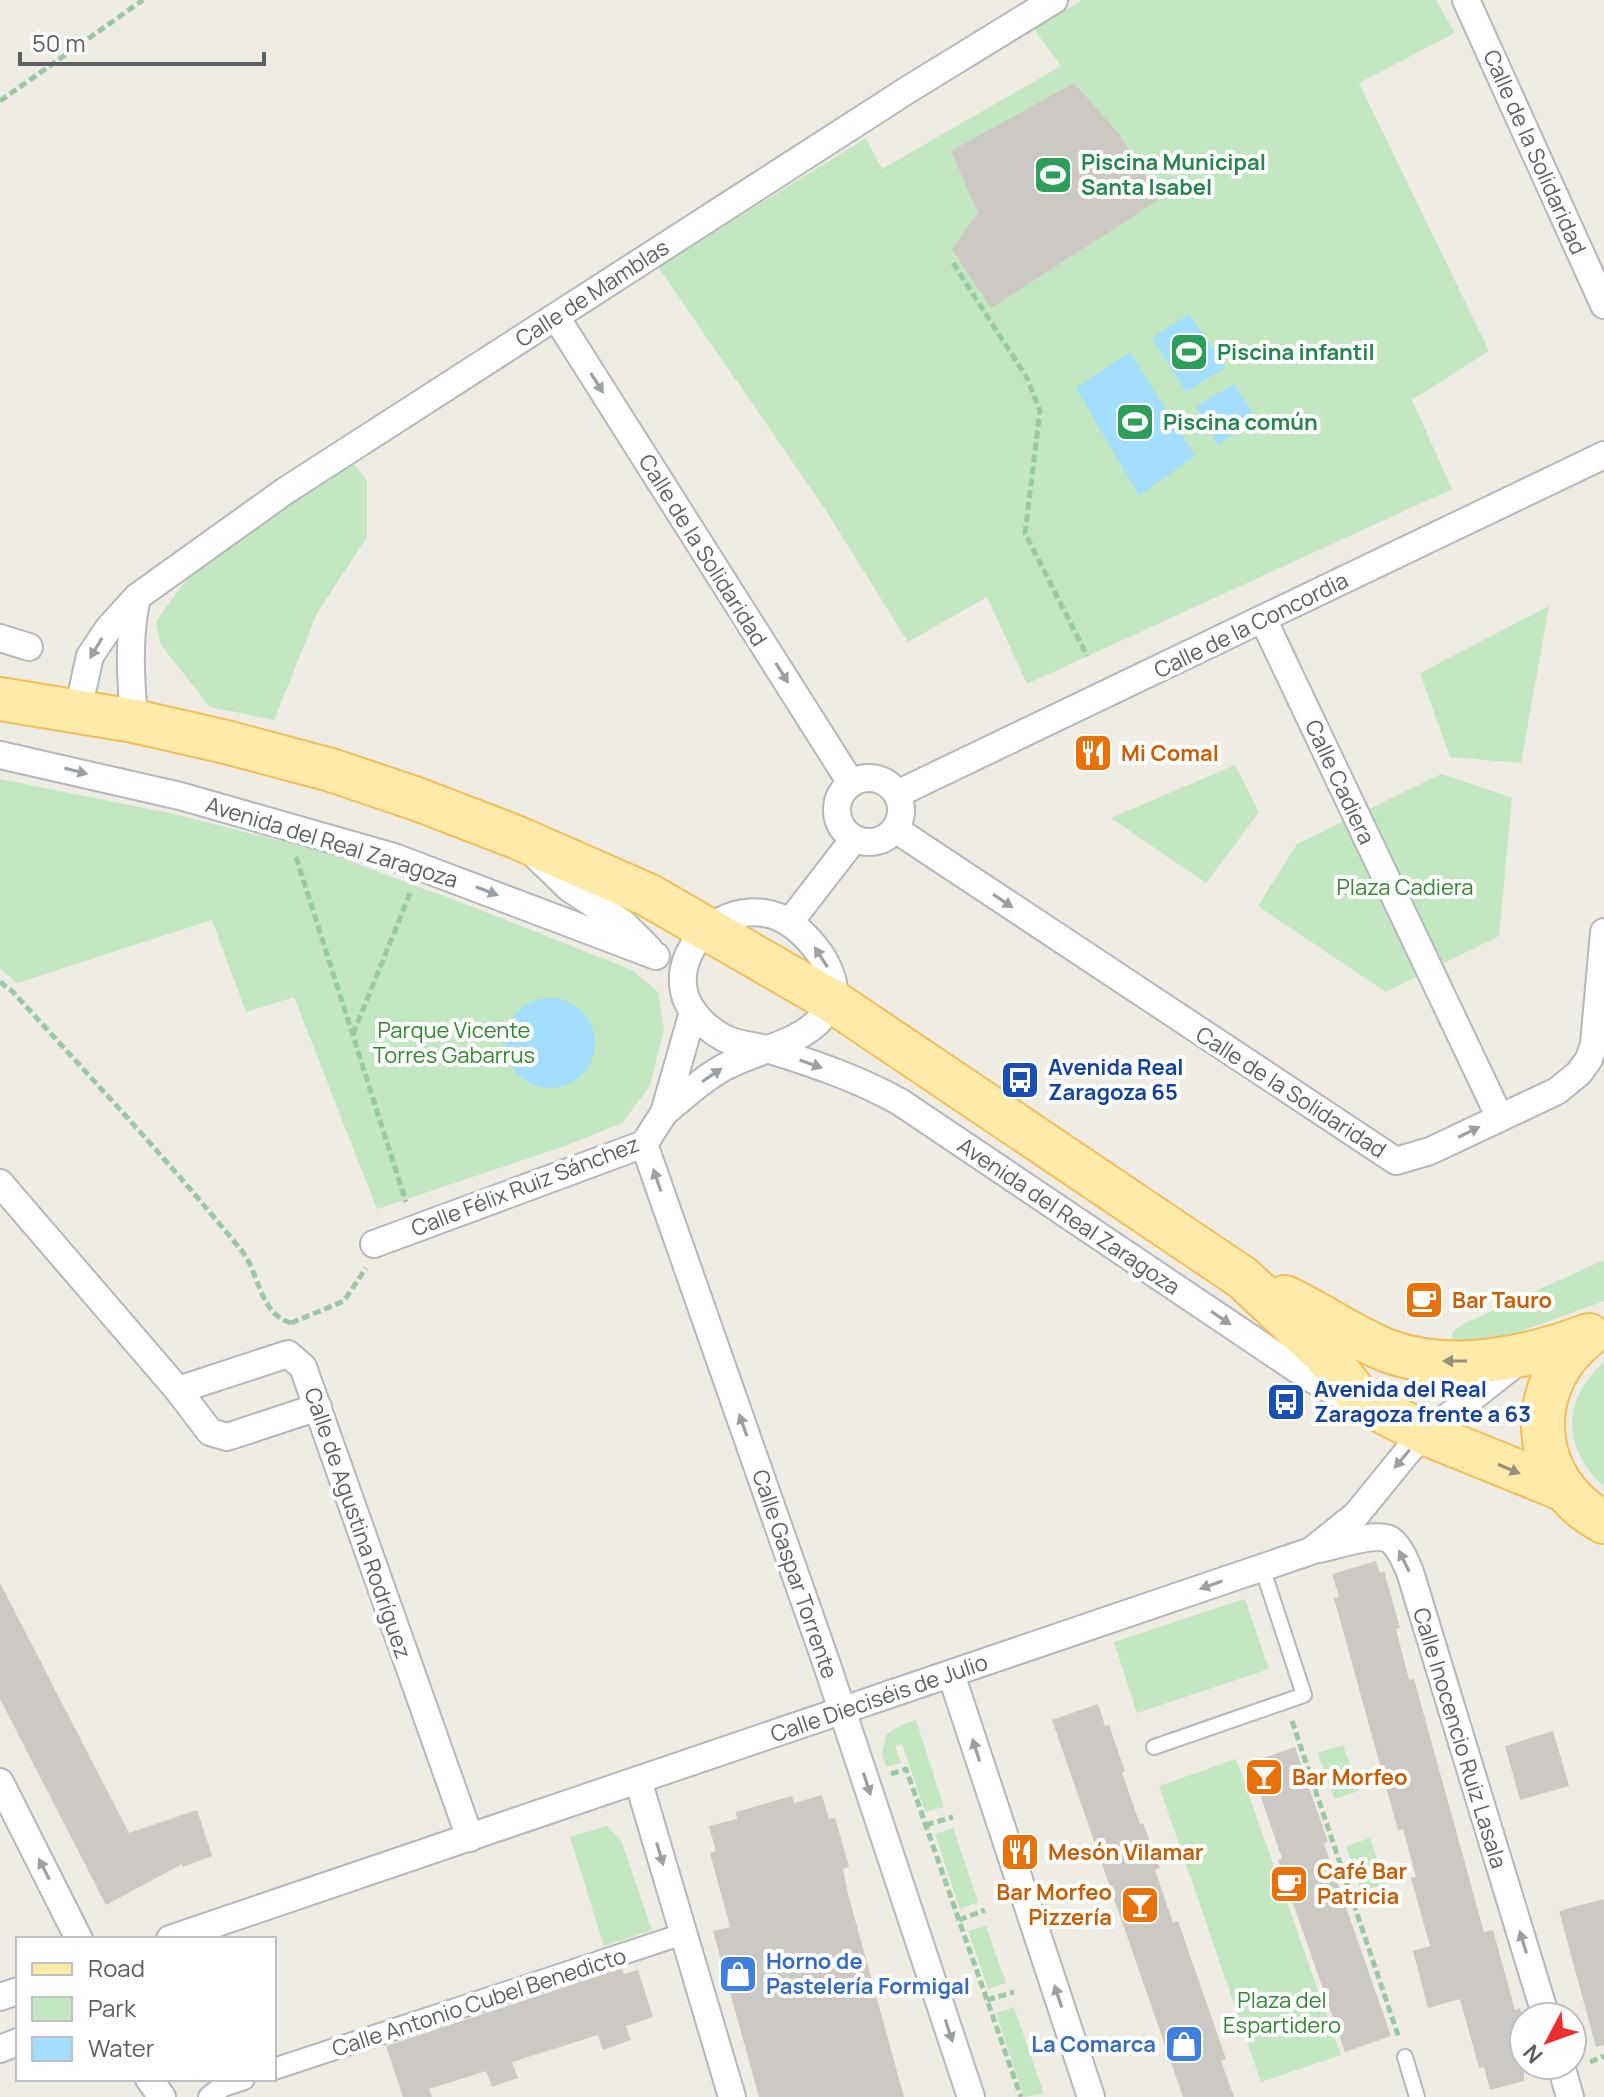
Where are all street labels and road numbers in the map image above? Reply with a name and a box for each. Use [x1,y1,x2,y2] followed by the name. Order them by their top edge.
[1476,45,1594,259] street label: Calle de la Solidaridad
[510,232,674,354] street label: Calle de Mamblas
[632,448,774,652] street label: Calle de la Solidaridad
[1149,565,1353,685] street label: Calle de la Concordia
[1298,715,1382,849] street label: Calle Cadiera
[202,789,462,895] street label: Avenida del Real Zaragoza
[1190,1019,1392,1165] street label: Calle de la Solidaridad
[407,1129,643,1243] street label: Calle Félix Ruiz Sánchez
[952,1130,1186,1302] street label: Avenida del Real Zaragoza
[297,1384,419,1662] street label: Calle de Agustina Rodríguez
[745,1465,845,1683] street label: Calle Gaspar Torrente
[1406,1604,1514,1872] street label: Calle Inocencio Ruiz Lasala
[767,1647,991,1749] street label: Calle Dieciséis de Julio
[328,1940,630,2064] street label: Calle Antonio Cubel Benedicto

